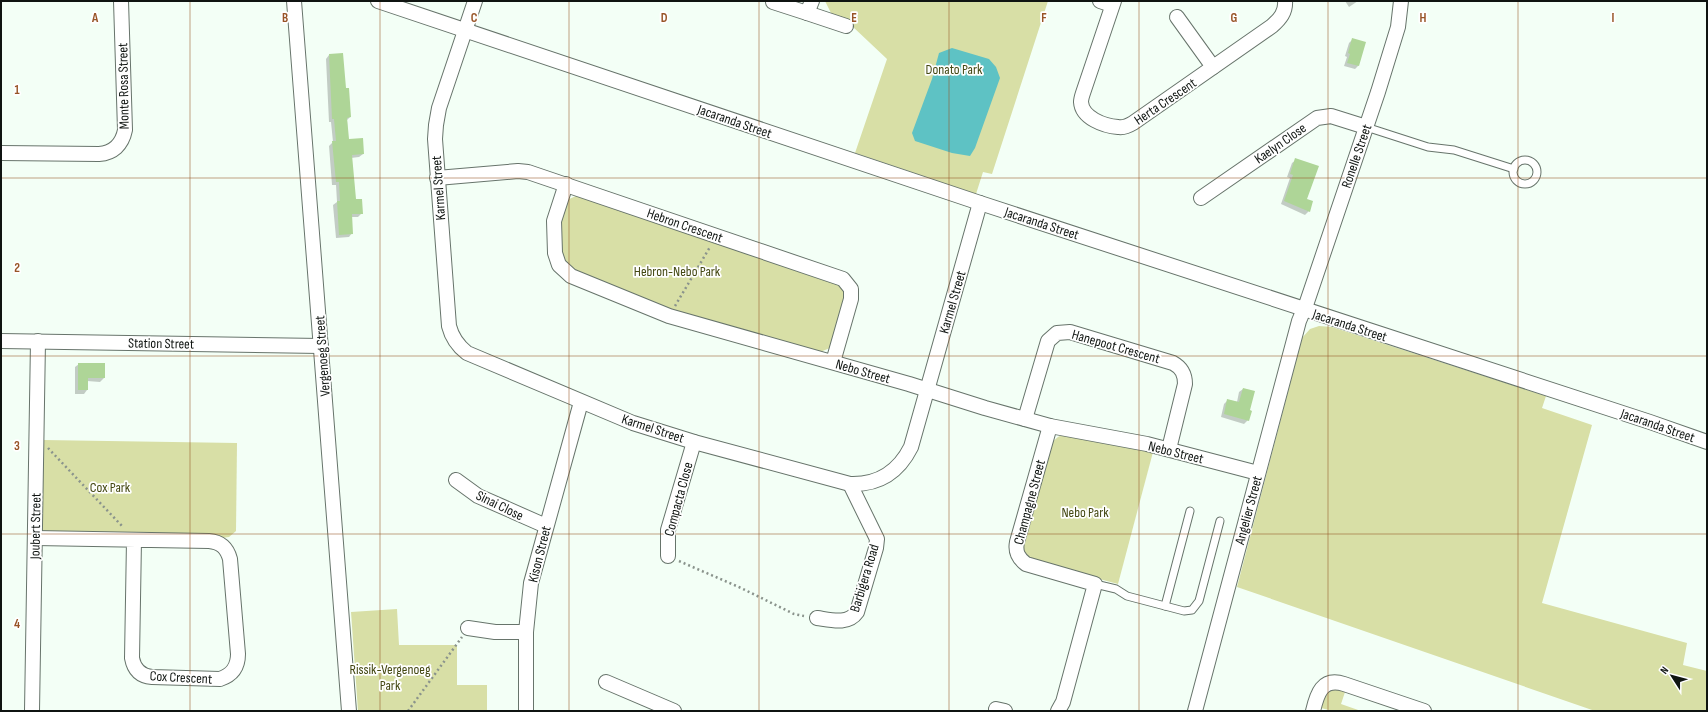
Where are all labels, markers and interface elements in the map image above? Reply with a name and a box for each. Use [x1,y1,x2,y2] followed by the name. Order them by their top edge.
[91,10,99,26] text: A
[282,10,288,26] text: B
[471,10,478,26] text: C
[661,10,668,26] text: D
[851,10,857,26] text: E
[1041,10,1047,26] text: F
[1231,10,1238,26] text: G
[1420,10,1427,26] text: H
[1612,10,1615,26] text: I
[114,43,133,129] street label: Monte Rosa Street
[926,61,983,78] park label: Donato Park
[1131,74,1200,128] street label: Herta Crescent
[14,82,20,98] text: 1
[695,101,774,142] street label: Jacaranda Street
[1251,119,1309,167] street label: Kaelyn Close
[1338,122,1375,190] street label: Ronelle Street
[428,155,449,221] street label: Karmel Street
[1002,203,1081,243] street label: Jacaranda Street
[645,205,725,246] street label: Hebron Crescent
[14,260,20,276] text: 2
[634,263,721,280] park label: Hebron-Nebo Park
[935,269,970,336] street label: Karmel Street
[1310,305,1389,345] street label: Jacaranda Street
[311,315,334,397] street label: Vergenoeg Street
[1070,326,1162,367] street label: Hanepoot Crescent
[128,334,194,353] street label: Station Street
[834,356,892,387] street label: Nebo Street
[1618,405,1697,446] street label: Jacaranda Street
[619,410,686,447] street label: Karmel Street
[1147,437,1205,468] street label: Nebo Street
[14,438,20,454] text: 3
[1010,458,1049,546] street label: Champagne Street
[660,460,697,538] street label: Compacta Close
[1231,474,1266,547] street label: Angelier Street
[90,479,131,496] park label: Cox Park
[473,487,526,524] street label: Sinai Close
[26,493,45,560] street label: Joubert Street
[1061,504,1109,521] park label: Nebo Park
[524,524,555,584] street label: Kison Street
[846,542,883,614] street label: Barbigera Road
[14,616,20,632] text: 4
[1652,656,1692,696] north arrow
[349,661,431,694] park label: Rissik-Vergenoeg Park
[1657,664,1671,677] text: N
[149,667,213,688] street label: Cox Crescent

